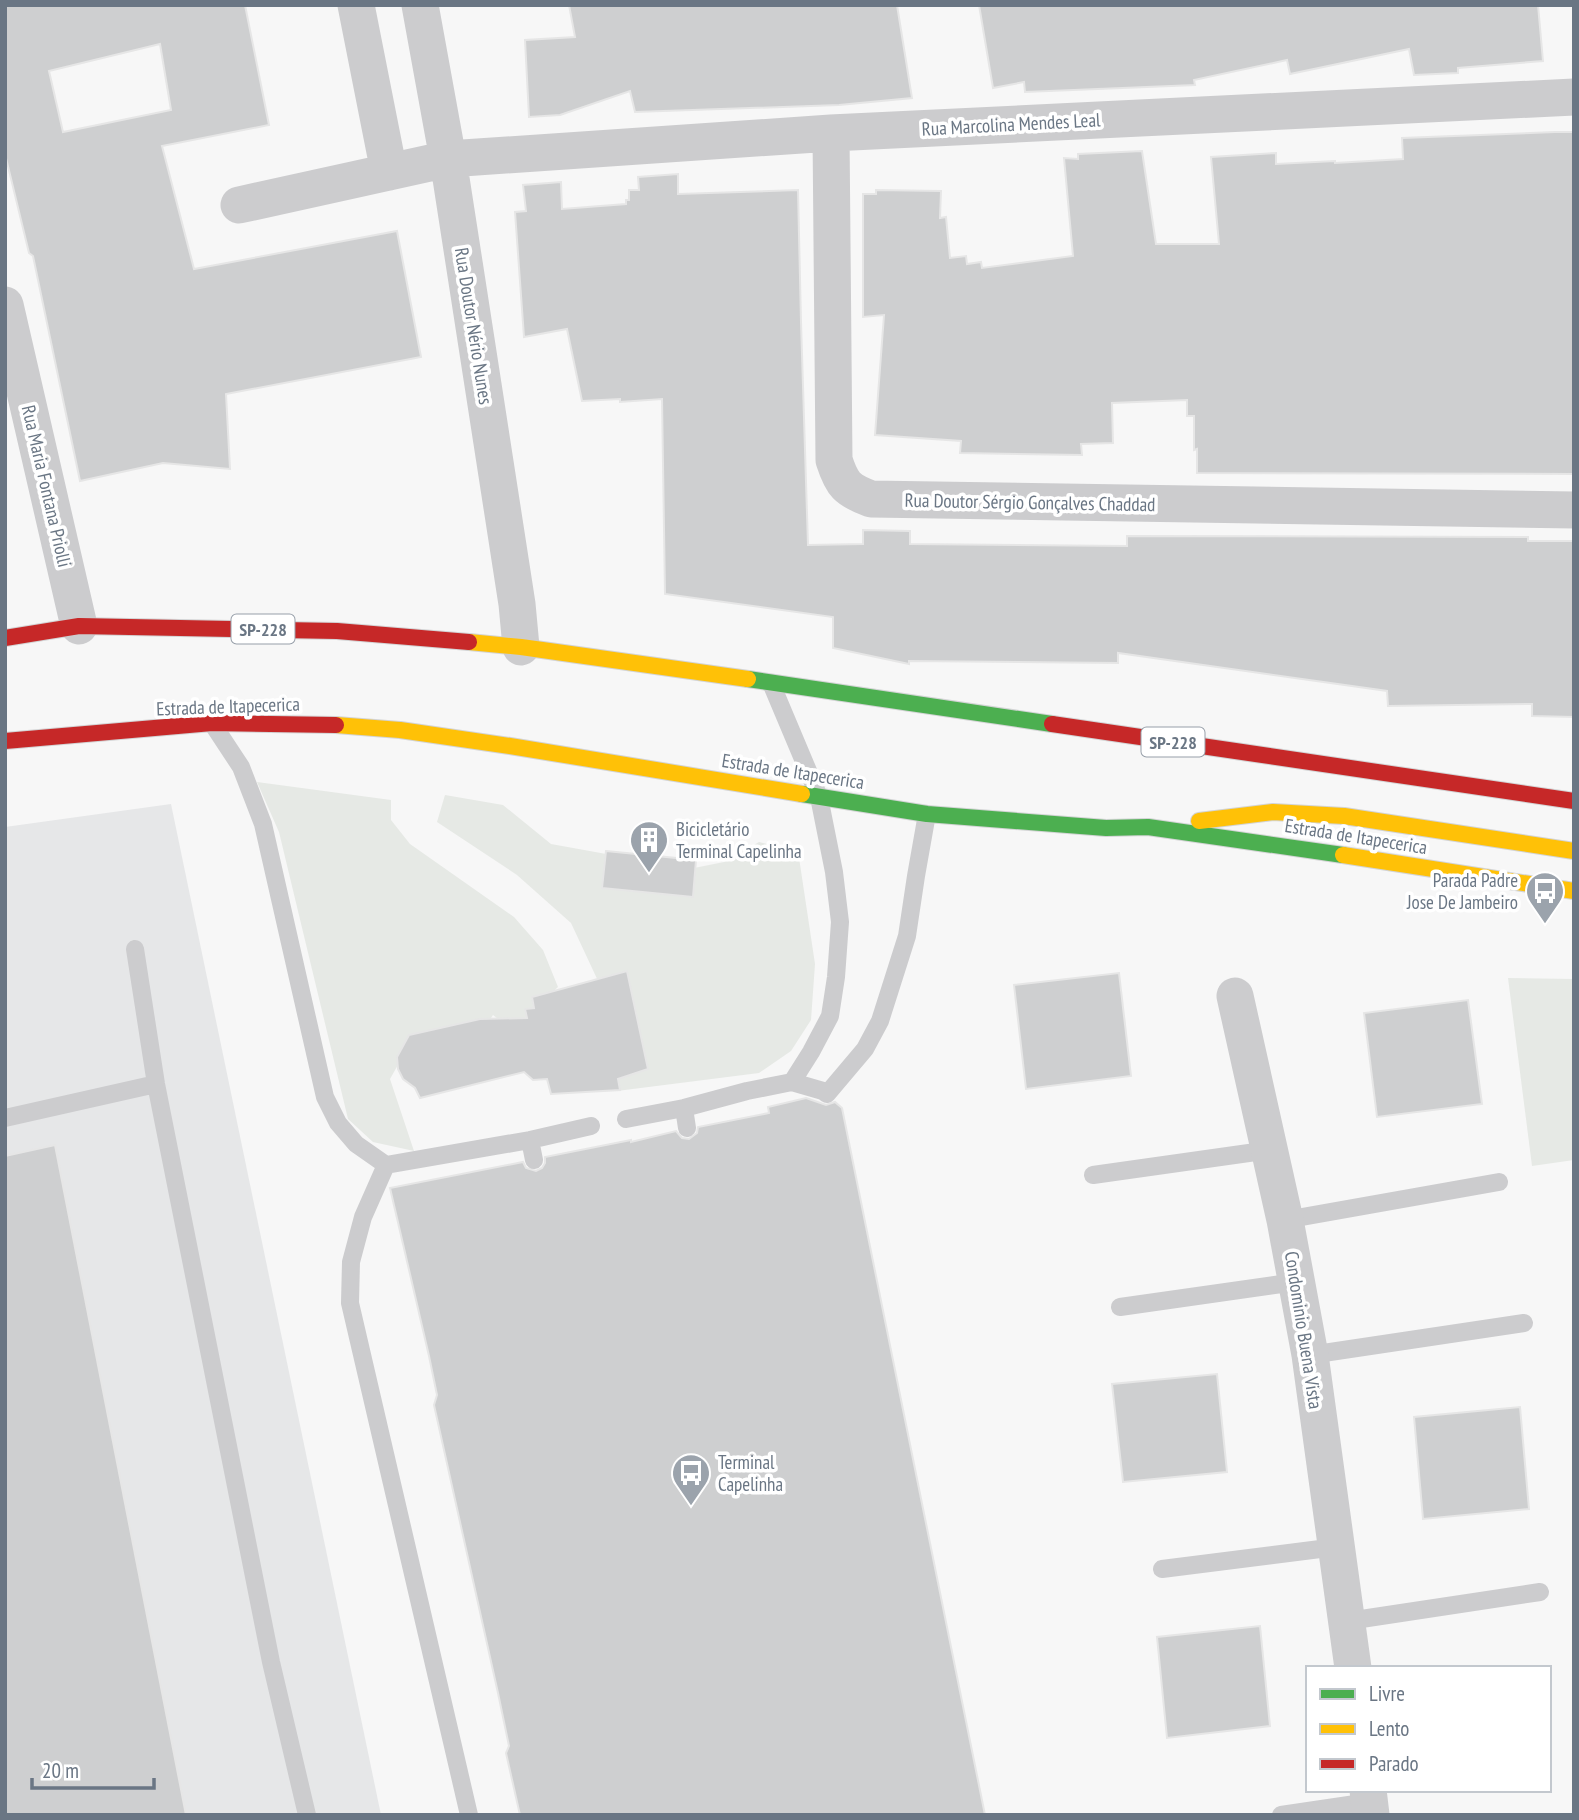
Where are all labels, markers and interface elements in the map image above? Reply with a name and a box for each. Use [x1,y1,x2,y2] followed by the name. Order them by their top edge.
[921,107,1101,141] street label: Rua Marcolina Mendes Leal
[450,246,498,406] street label: Rua Doutor Nério Nunes
[17,403,77,569] street label: Rua Maria Fontana Priolli
[904,488,1156,516] street label: Rua Doutor Sérgio Gonçalves Chaddad
[232,614,294,644] road number: SP-228
[156,691,300,721] street label: Estrada de Itapecerica
[1142,728,1204,756] road number: SP-228
[720,748,866,794] street label: Estrada de Itapecerica
[1283,813,1429,859] street label: Estrada de Itapecerica
[676,817,802,863] place label: Bicicletário Terminal Capelinha
[628,819,670,874] building icon: Bicicletário Terminal Capelinha
[1406,868,1518,914] place label: Parada Padre Jose De Jambeiro
[1524,870,1566,925] bus stop icon: Parada Padre Jose De Jambeiro
[1280,1250,1328,1410] street label: Condominio Buena Vista
[718,1450,783,1496] place label: Terminal Capelinha
[670,1452,712,1507] bus stop icon: Terminal Capelinha
[1306,1666,1551,1792] legend
[1369,1680,1405,1707] text: Livre
[1369,1715,1409,1742] text: Lento
[32,1746,154,1790] scale bar
[1369,1750,1419,1777] text: Parado
[42,1757,79,1784] text: 20 m

